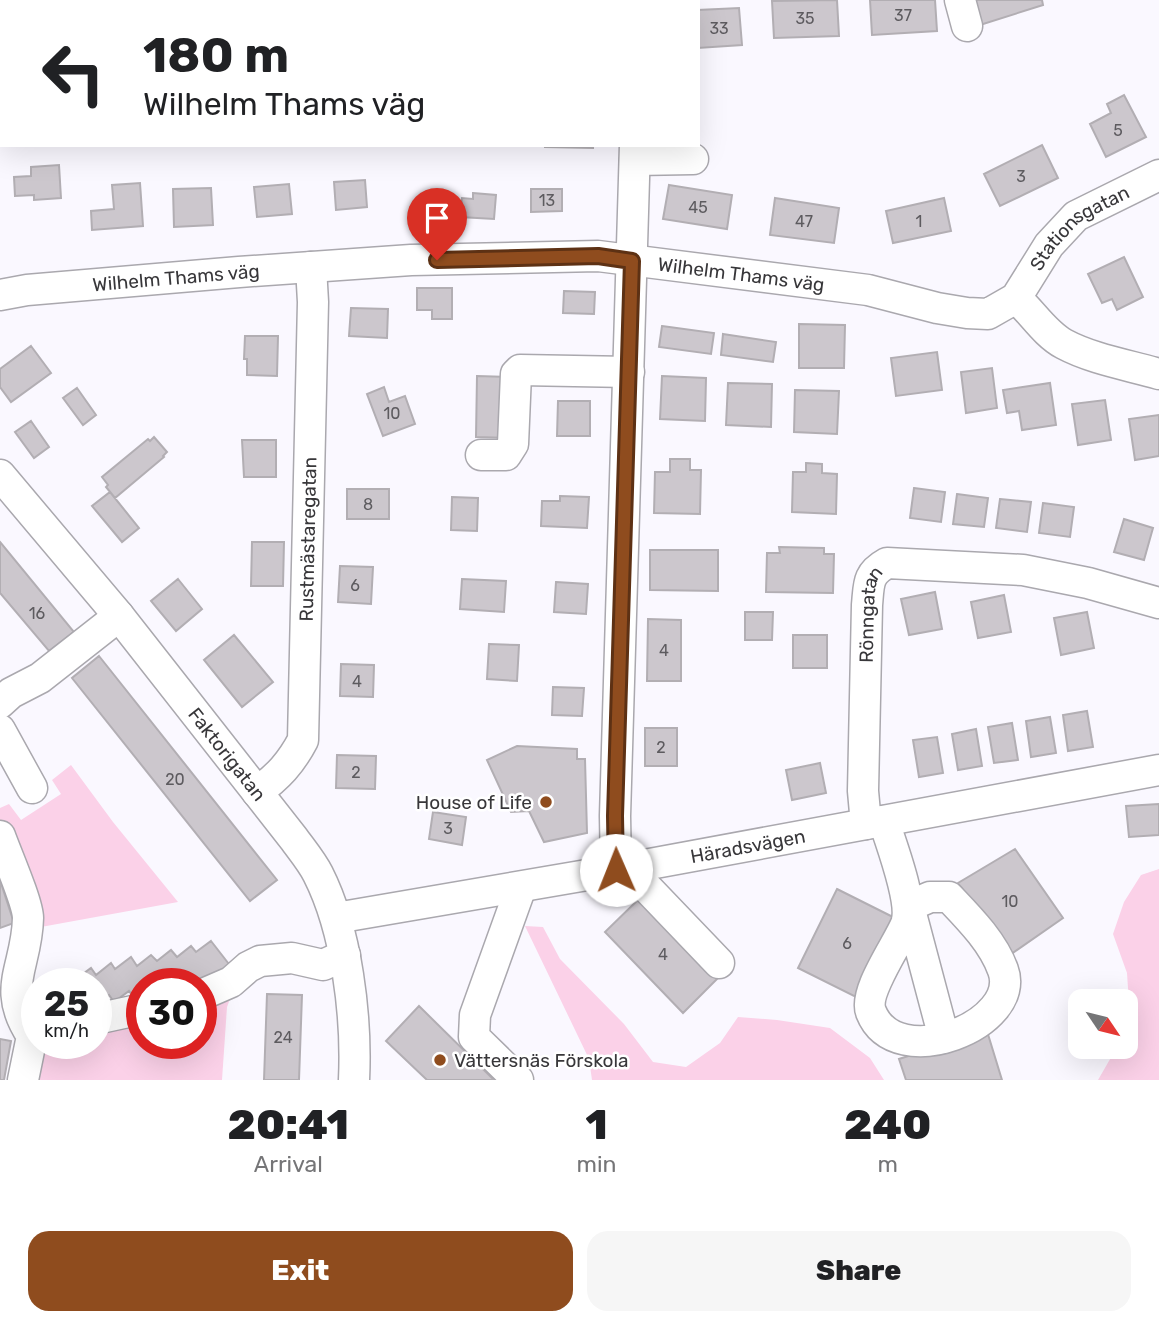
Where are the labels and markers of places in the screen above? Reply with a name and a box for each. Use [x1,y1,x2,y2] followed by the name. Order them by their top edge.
[407,188,467,260] pin
[416,791,532,814] place label: House of Life
[538,794,554,810] marker: House of Life
[454,1049,629,1072] place label: Vättersnäs Förskola
[432,1052,448,1068] marker: Vättersnäs Förskola

